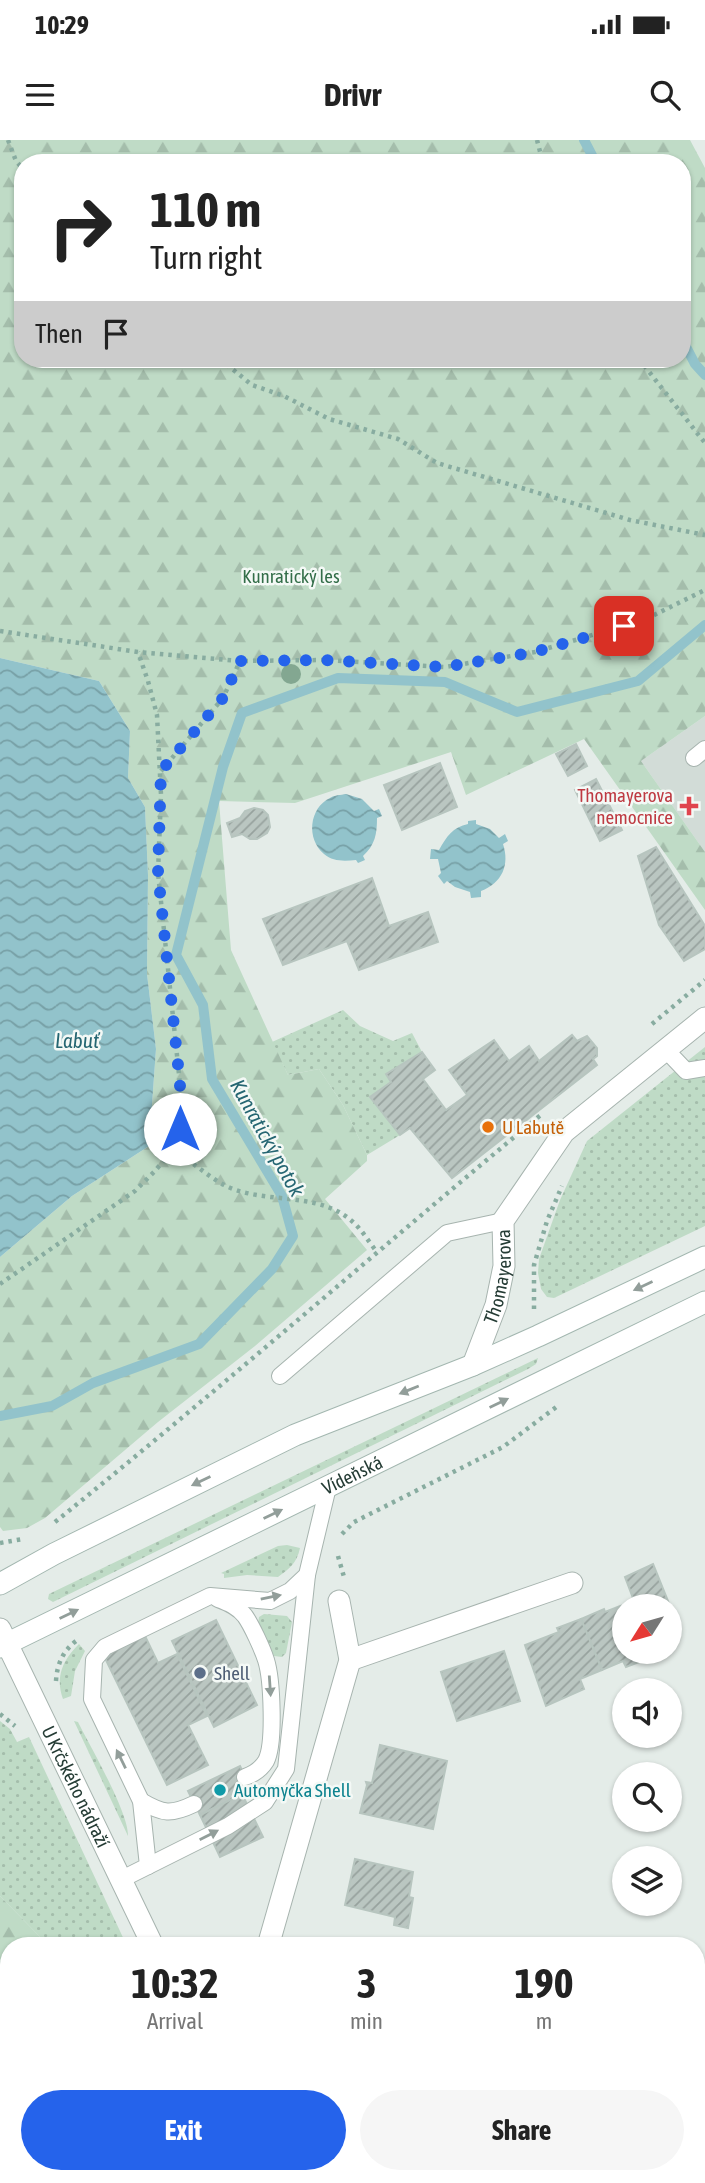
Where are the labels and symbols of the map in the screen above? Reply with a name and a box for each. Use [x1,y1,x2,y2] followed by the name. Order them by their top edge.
[242,565,340,587] park label: Kunratický les
[594,596,654,656] pin
[577,784,673,828] place label: Thomayerova nemocnice
[679,796,699,816] marker: Thomayerova nemocnice
[55,1028,101,1052] water label: Labuť
[226,1075,310,1201] water label: Kunratický potok
[143,1092,217,1166] position arrow
[502,1116,564,1138] place label: U Labutě
[480,1119,496,1135] marker: U Labutě
[479,1229,515,1327] street label: Thomayerova
[633,1280,653,1292] one-way arrow
[399,1385,420,1396] one-way arrow
[489,1397,509,1408] one-way arrow
[318,1451,386,1499] street label: Vídeňská
[191,1476,211,1487] one-way arrow
[263,1508,283,1519] one-way arrow
[260,1592,282,1603] one-way arrow
[612,1594,682,1664] north arrow
[59,1608,79,1619] one-way arrow
[214,1662,250,1684] place label: Shell
[192,1665,208,1681] marker: Shell
[265,1676,276,1698] one-way arrow
[37,1722,115,1851] street label: U Krčského nádraží
[115,1749,126,1769] one-way arrow
[234,1779,351,1801] place label: Automyčka Shell
[212,1782,228,1798] marker: Automyčka Shell
[199,1830,219,1841] one-way arrow

